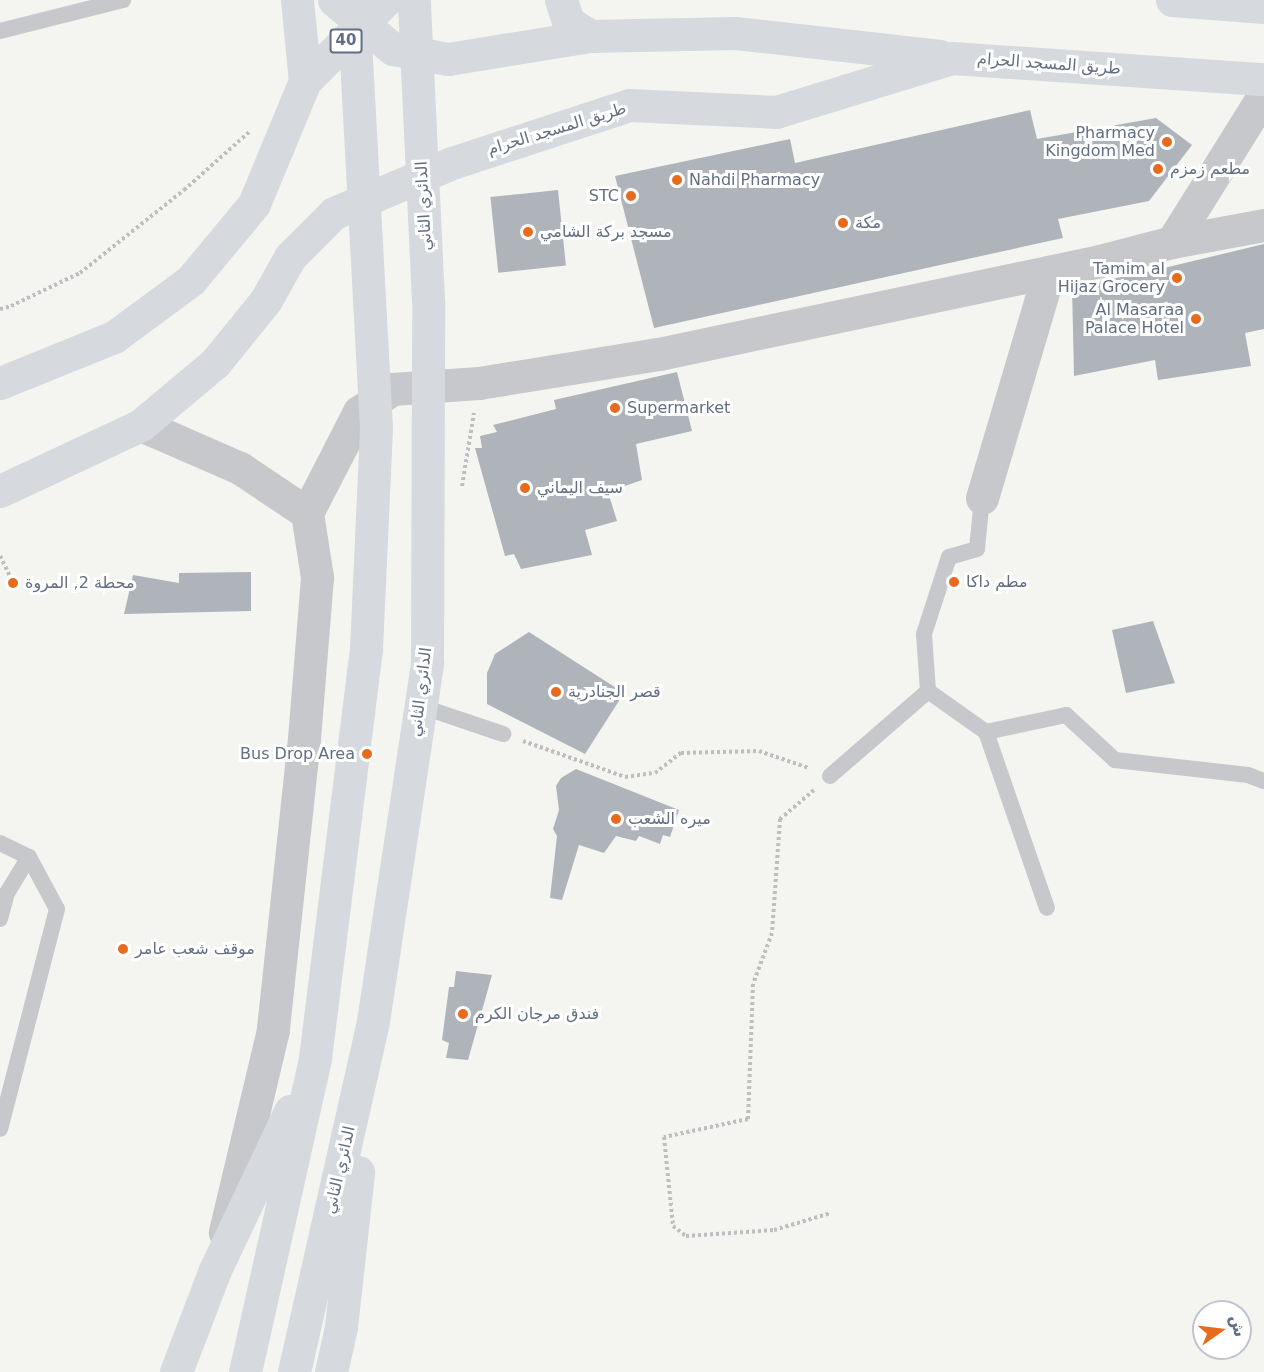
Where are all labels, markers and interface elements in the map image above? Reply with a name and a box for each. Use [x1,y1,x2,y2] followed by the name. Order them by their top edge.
[330,29,362,53] road number: 40
[977,49,1121,79] street label: طريق المسجد الحرام
[485,99,629,159] street label: طريق المسجد الحرام
[1045,123,1155,161] place label: Pharmacy Kingdom Med
[1160,135,1174,149] marker: Pharmacy Kingdom Med
[1170,159,1250,179] place label: مطعم زمزم
[412,161,436,251] street label: الدائري الثاني
[1151,162,1165,176] marker: مطعم زمزم
[689,170,820,190] place label: Nahdi Pharmacy
[670,173,684,187] marker: Nahdi Pharmacy
[589,186,619,206] place label: STC
[624,189,638,203] marker: STC
[855,213,881,233] place label: مكة
[836,216,850,230] marker: مكة
[540,222,672,242] place label: مسجد بركة الشامي
[521,225,535,239] marker: مسجد بركة الشامي
[1058,259,1165,297] place label: Tamim al Hijaz Grocery
[1170,271,1184,285] marker: Tamim al Hijaz Grocery
[1085,300,1184,338] place label: Al Masaraa Palace Hotel
[1189,312,1203,326] marker: Al Masaraa Palace Hotel
[627,398,730,418] place label: Supermarket
[608,401,622,415] marker: Supermarket
[537,478,623,498] place label: سيف اليماني
[518,481,532,495] marker: سيف اليماني
[966,572,1027,592] place label: مطم داكا
[25,573,135,593] place label: محطة 2, المروة
[947,575,961,589] marker: مطم داكا
[6,576,20,590] marker: محطة 2, المروة
[406,646,436,738] street label: الدائري الثاني
[568,682,661,702] place label: قصر الجنادرية
[549,685,563,699] marker: قصر الجنادرية
[240,744,355,764] place label: Bus Drop Area
[360,747,374,761] marker: Bus Drop Area
[628,809,711,829] place label: ميره الشعب
[609,812,623,826] marker: ميره الشعب
[135,939,255,959] place label: موقف شعب عامر
[116,942,130,956] marker: موقف شعب عامر
[475,1004,599,1024] place label: فندق مرجان الكرم
[456,1007,470,1021] marker: فندق مرجان الكرم
[321,1124,359,1216] street label: الدائري الثاني
[1192,1300,1252,1360] north arrow
[1226,1313,1250,1339] text: ش

